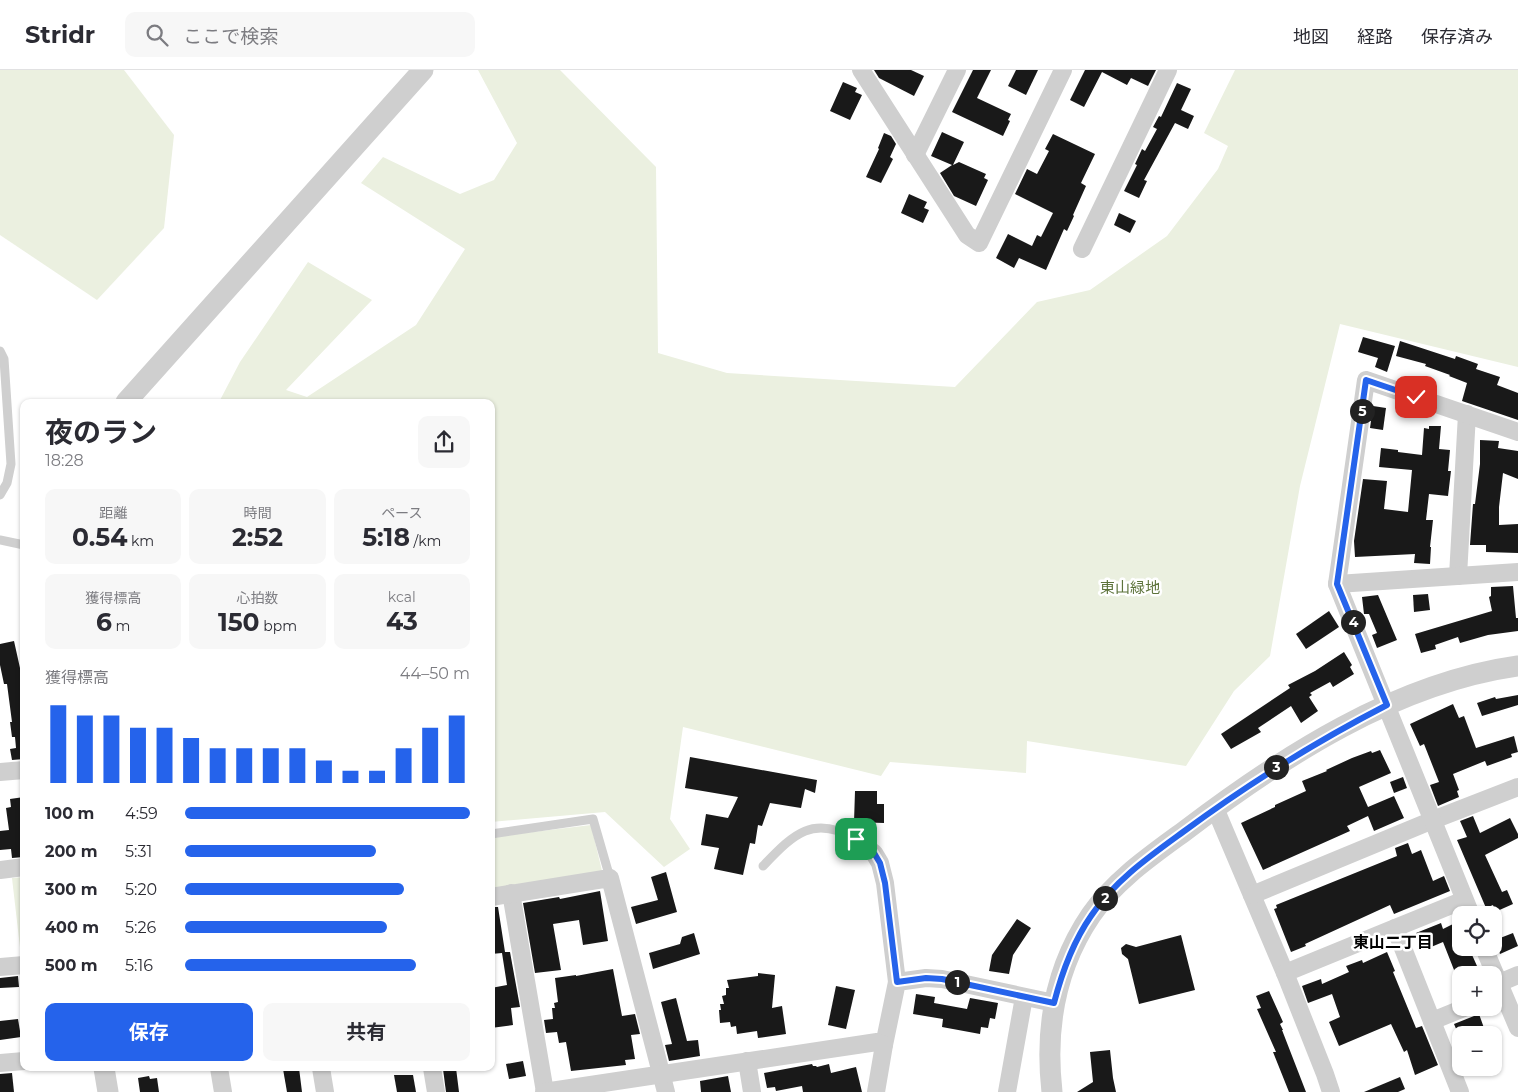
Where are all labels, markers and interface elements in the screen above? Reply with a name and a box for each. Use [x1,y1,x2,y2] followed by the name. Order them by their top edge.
[125,12,475,57] search box
[25,20,95,49] text: Stridr
[143,21,171,49] icon: search
[183,25,278,48] text: ここで検索
[1293,26,1329,48] text: 地図
[1357,26,1393,48] text: 経路
[1421,26,1493,48] text: 保存済み
[1395,376,1437,418] pin
[1402,383,1430,411] icon: check
[1350,398,1374,424] pin: 5
[1358,402,1367,420] text: 5
[45,415,157,449] text: 夜のラン
[418,416,470,468] button: share
[45,451,84,470] text: 18:28
[99,504,127,522] text: 距離
[243,504,271,522] text: 時間
[381,504,422,522] text: ペース
[72,522,127,552] text: 0.54
[232,522,283,552] text: 2:52
[362,522,410,552] text: 5:18
[127,532,154,550] text: km
[410,532,441,550] text: /km
[1100,578,1160,597] park label: 東山緑地
[388,588,416,606] text: kcal
[85,589,141,607] text: 獲得標高
[236,589,278,607] text: 心拍数
[386,606,418,636] text: 43
[96,607,112,637] text: 6
[218,607,260,637] text: 150
[1340,610,1366,634] pin: 4
[1349,613,1358,631] text: 4
[112,617,130,635] text: m
[260,617,297,635] text: bpm
[400,664,470,683] text: 44–50 m
[45,668,109,687] text: 獲得標高
[1264,754,1288,780] pin: 3
[1272,758,1281,776] text: 3
[45,804,94,823] text: 100 m
[125,804,158,823] text: 4:59
[835,818,877,860] pin
[842,825,870,853] icon: arrive
[45,842,97,861] text: 200 m
[125,842,152,861] text: 5:31
[45,880,98,899] text: 300 m
[125,880,157,899] text: 5:20
[1092,886,1118,910] pin: 2
[1101,889,1110,907] text: 2
[1452,906,1502,1076] map controls
[1452,906,1502,956] button: locate
[45,918,99,937] text: 400 m
[125,918,156,937] text: 5:26
[1353,933,1433,952] district label: 東山二丁目
[45,956,98,975] text: 500 m
[125,956,153,975] text: 5:16
[1452,966,1502,1016] button: +
[944,970,970,994] pin: 1
[955,973,960,991] text: 1
[45,1003,253,1061] button: 保存
[263,1003,470,1061] button: 共有
[1452,1026,1502,1076] button: −

